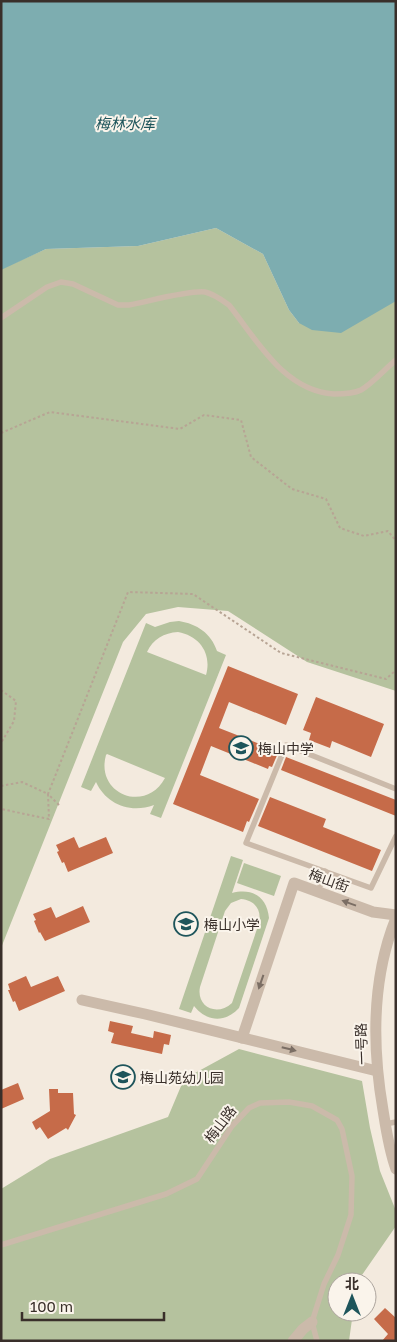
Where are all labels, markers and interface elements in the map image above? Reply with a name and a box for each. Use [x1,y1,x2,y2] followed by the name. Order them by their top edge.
[95,114,158,132] water label: 梅林水库
[228,735,254,761] school or university icon: 梅山中学
[258,740,314,757] place label: 梅山中学
[306,865,352,895] street label: 梅山街
[341,899,356,907] one-way arrow
[173,911,199,937] school or university icon: 梅山小学
[204,916,260,933] place label: 梅山小学
[256,975,264,990] one-way arrow
[352,1023,370,1065] street label: 一号路
[281,1046,296,1054] one-way arrow
[110,1064,136,1090] school or university icon: 梅山苑幼儿园
[140,1069,224,1086] place label: 梅山苑幼儿园
[201,1102,239,1146] street label: 梅山路
[327,1272,377,1322] north arrow
[345,1275,359,1292] text: 北
[22,1290,165,1322] scale bar
[30,1297,73,1315] text: 100 m

